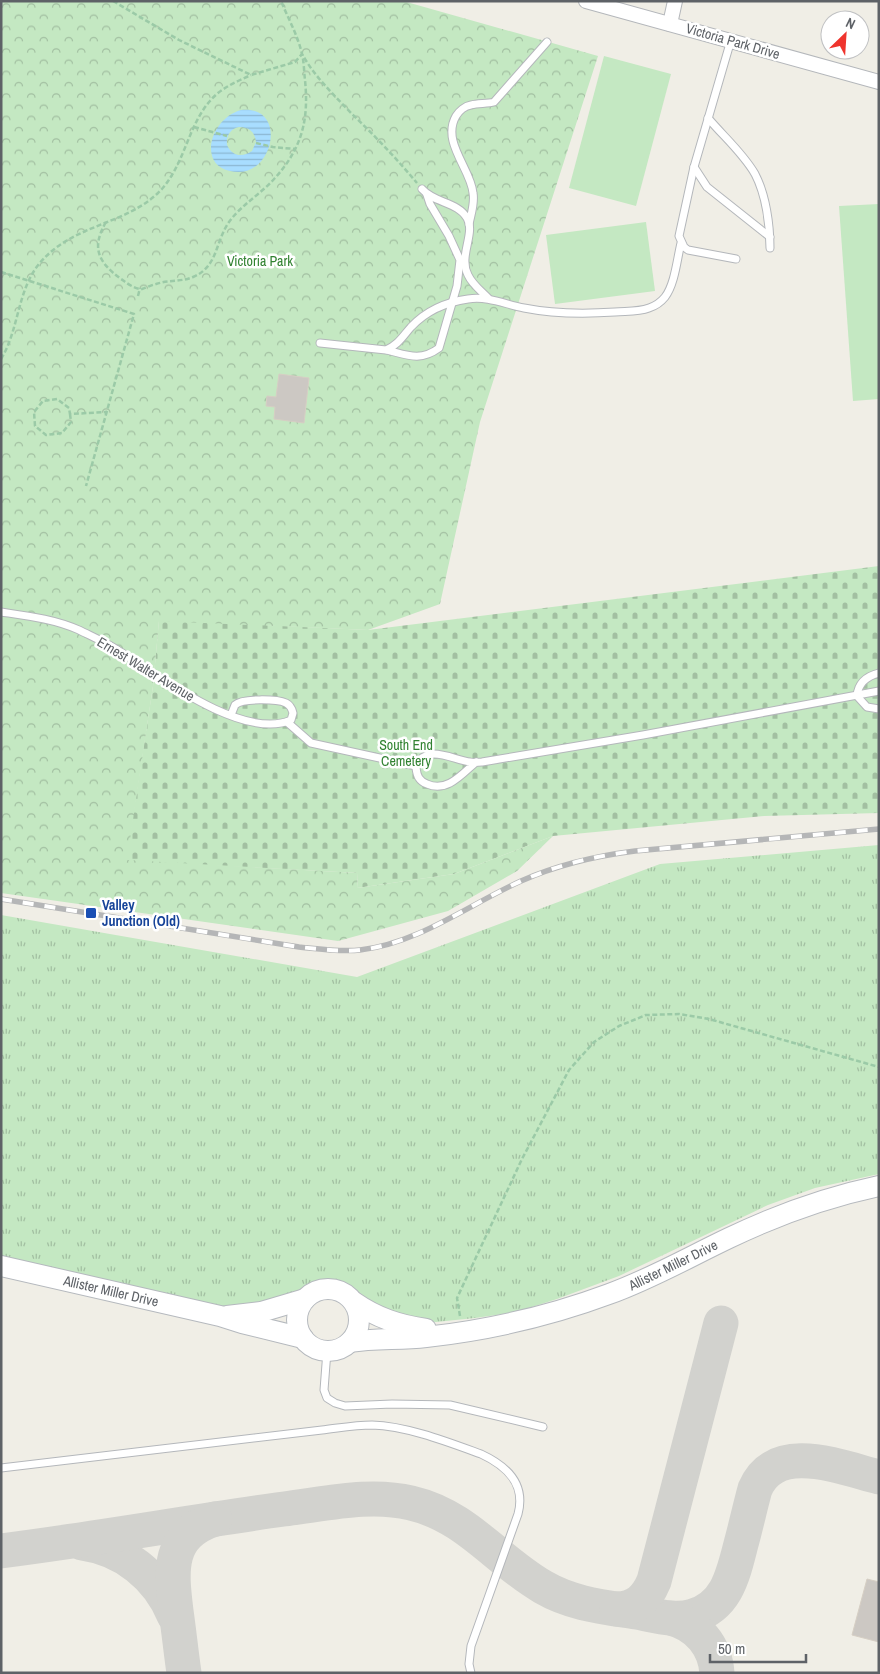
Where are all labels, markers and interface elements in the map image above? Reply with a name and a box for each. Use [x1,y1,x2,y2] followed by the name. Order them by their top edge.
[820,10,870,60] north arrow
[843,13,858,33] text: N
[684,19,782,63] street label: Victoria Park Drive
[227,252,293,270] park label: Victoria Park
[94,633,198,705] street label: Ernest Walter Avenue
[379,736,433,770] park label: South End Cemetery
[102,896,180,930] place label: Valley Junction (Old)
[84,906,98,920] marker: Valley Junction (Old)
[625,1236,721,1295] street label: Allister Miller Drive
[61,1271,160,1311] street label: Allister Miller Drive
[710,1632,806,1664] scale bar
[718,1638,745,1659] text: 50 m

